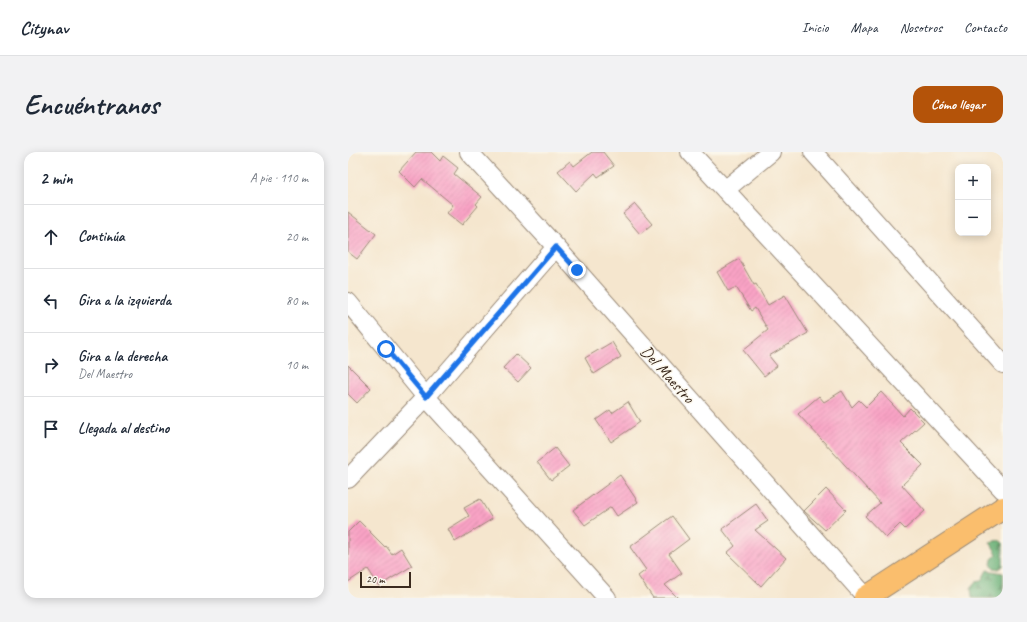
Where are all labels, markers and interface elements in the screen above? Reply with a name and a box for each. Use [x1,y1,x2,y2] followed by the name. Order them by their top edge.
[20,16,68,40] text: Citynav
[802,19,829,36] text: Inicio
[851,19,878,36] text: Mapa
[900,19,942,36] text: Nosotros
[964,19,1007,36] text: Contacto
[913,86,1003,123] button: Cómo llegar
[24,87,159,122] text: Encuéntranos
[955,164,991,236] map controls
[955,164,991,200] button: +
[40,168,73,189] text: 2 min
[250,170,308,186] text: A pie · 110 m
[955,200,991,236] button: −
[40,226,62,248] icon: ahead
[78,227,125,246] text: Continúa
[286,229,308,245] text: 20 m
[568,261,586,279] route end
[40,290,62,312] icon: left
[78,291,171,310] text: Gira a la izquierda
[286,293,308,309] text: 80 m
[377,340,395,358] route start
[636,341,700,408] street label: Del Maestro
[78,347,167,366] text: Gira a la derecha
[40,354,62,376] icon: right
[286,357,308,373] text: 10 m
[78,366,132,382] text: Del Maestro
[40,418,62,440] icon: arrive
[78,419,169,438] text: Llegada al destino
[360,570,411,589] scale bar
[366,572,385,586] text: 20 m

